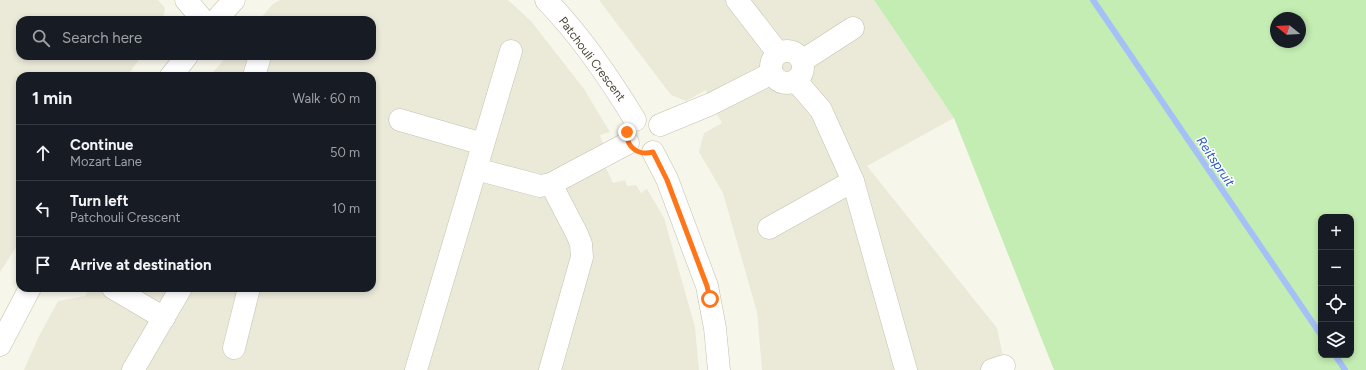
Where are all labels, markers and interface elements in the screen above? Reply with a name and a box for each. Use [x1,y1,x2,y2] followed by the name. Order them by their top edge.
[1270,12,1306,48] north arrow
[556,14,629,104] street label: Patchouli Crescent
[16,16,376,60] search box
[30,27,52,49] icon: search
[62,29,142,47] text: Search here
[32,88,72,108] text: 1 min
[293,91,360,106] text: Walk · 60 m
[618,123,636,141] route end
[1193,134,1238,190] water label: Reitspruit
[70,136,133,154] text: Continue
[32,142,54,164] icon: ahead
[330,145,360,160] text: 50 m
[70,154,142,169] text: Mozart Lane
[70,192,128,210] text: Turn left
[32,198,54,220] icon: left
[332,201,360,216] text: 10 m
[70,210,180,225] text: Patchouli Crescent
[1318,214,1354,358] map controls
[1318,214,1354,250] button: +
[1318,250,1354,286] button: −
[32,254,54,276] icon: arrive
[70,256,211,274] text: Arrive at destination
[1318,286,1354,322] button: locate
[701,290,719,308] route start
[1318,322,1354,358] button: layers

